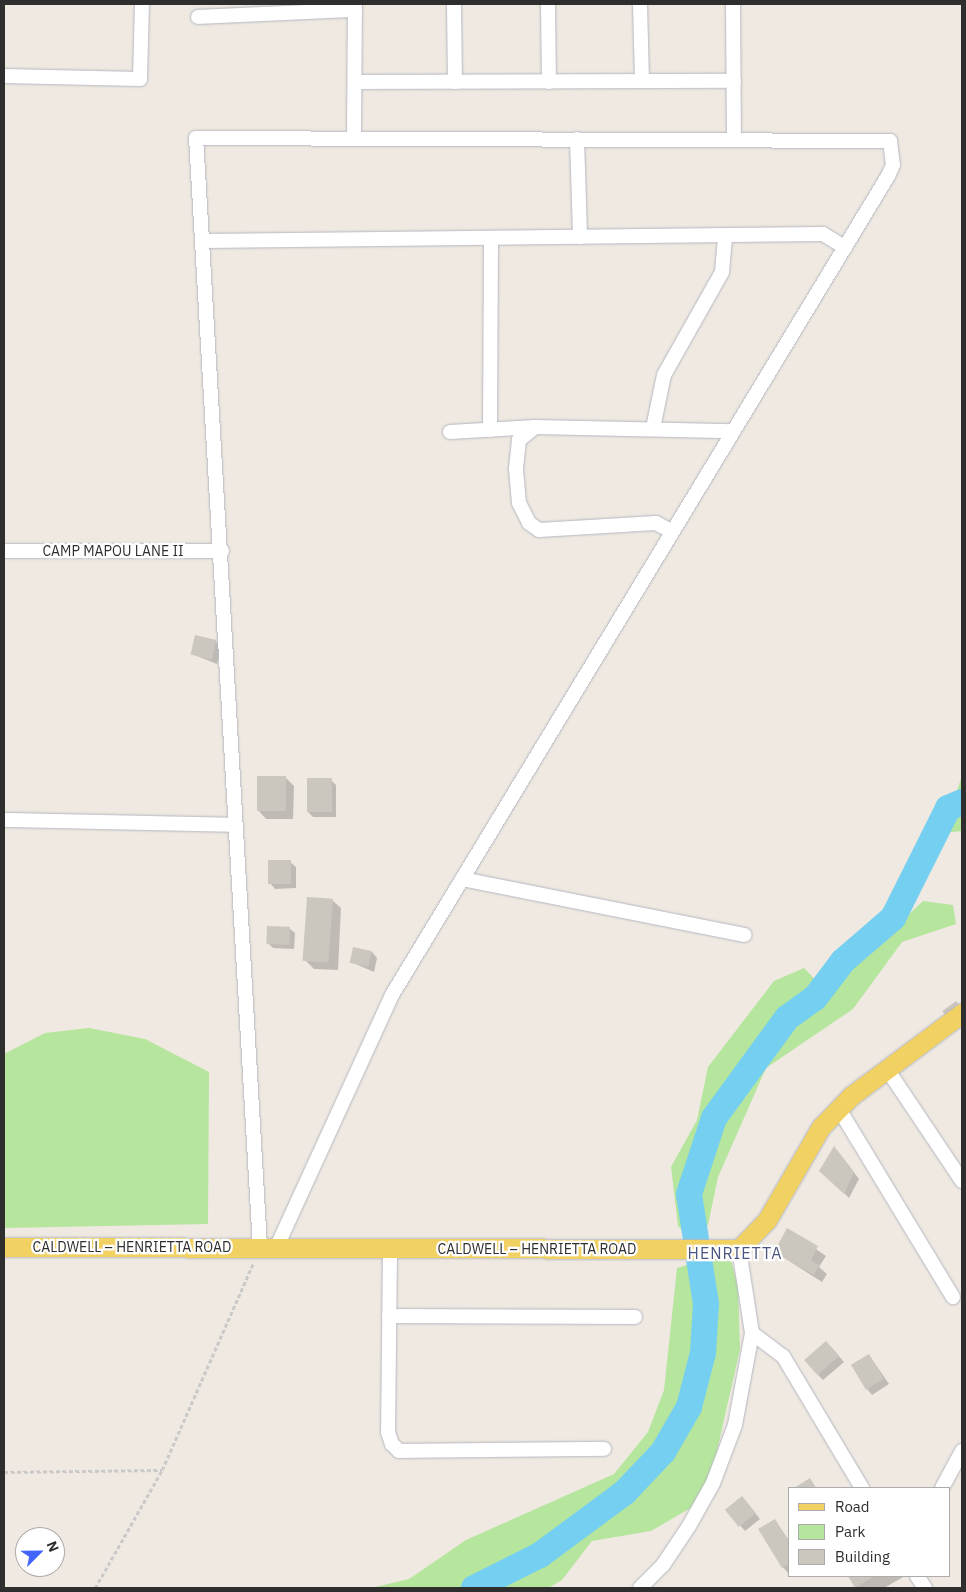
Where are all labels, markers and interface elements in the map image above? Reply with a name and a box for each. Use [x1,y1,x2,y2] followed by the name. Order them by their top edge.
[42,543,184,559] street label: CAMP MAPOU LANE II
[33,1239,231,1255] street label: CALDWELL – HENRIETTA ROAD
[438,1241,636,1257] street label: CALDWELL – HENRIETTA ROAD
[686,1243,784,1263] district label: HENRIETTA
[788,1487,951,1577] legend
[835,1497,870,1516] text: Road
[835,1522,865,1541] text: Park
[15,1527,65,1577] north arrow
[43,1538,63,1555] text: N
[835,1547,890,1566] text: Building

